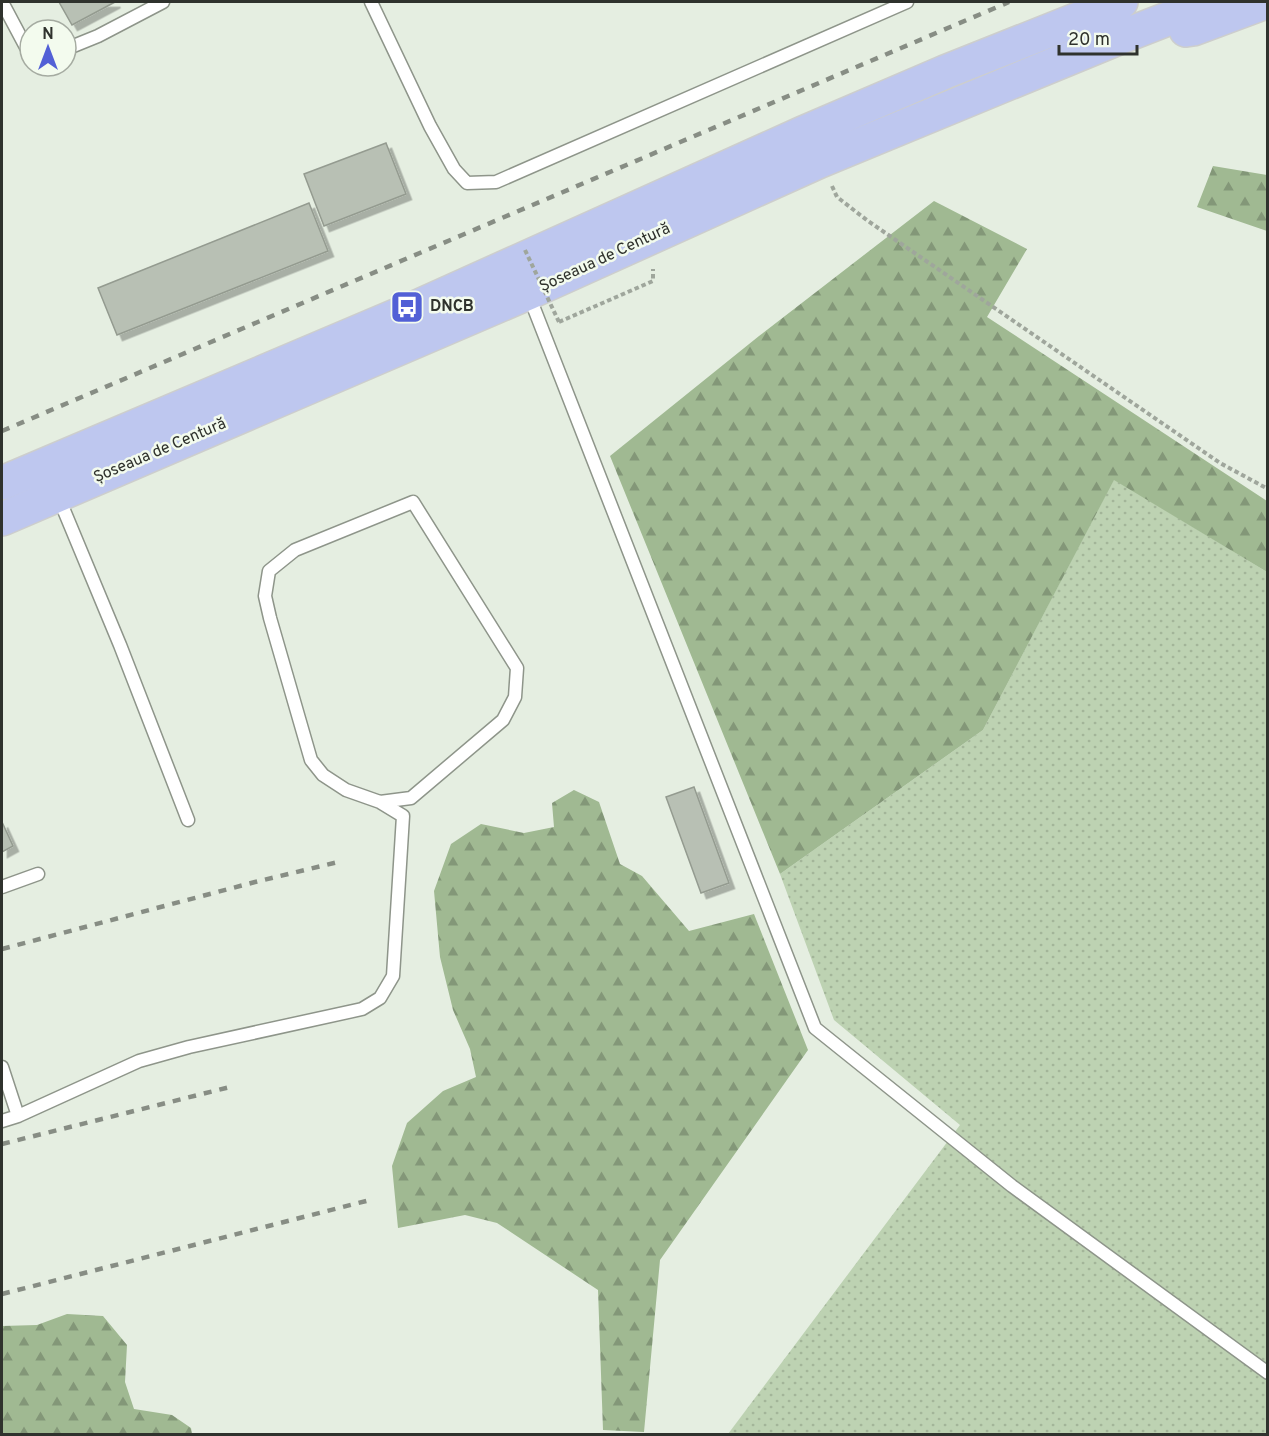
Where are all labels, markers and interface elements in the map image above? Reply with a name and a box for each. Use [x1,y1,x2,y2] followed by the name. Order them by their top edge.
[18,18,78,78] north arrow
[1059,18,1137,56] scale bar
[42,25,54,45] text: N
[1068,29,1110,52] text: 20 m
[536,219,674,297] street label: Șoseaua de Centură
[389,289,425,325] bus stop icon: DNCB
[430,297,474,317] place label: DNCB
[91,414,229,488] street label: Șoseaua de Centură

